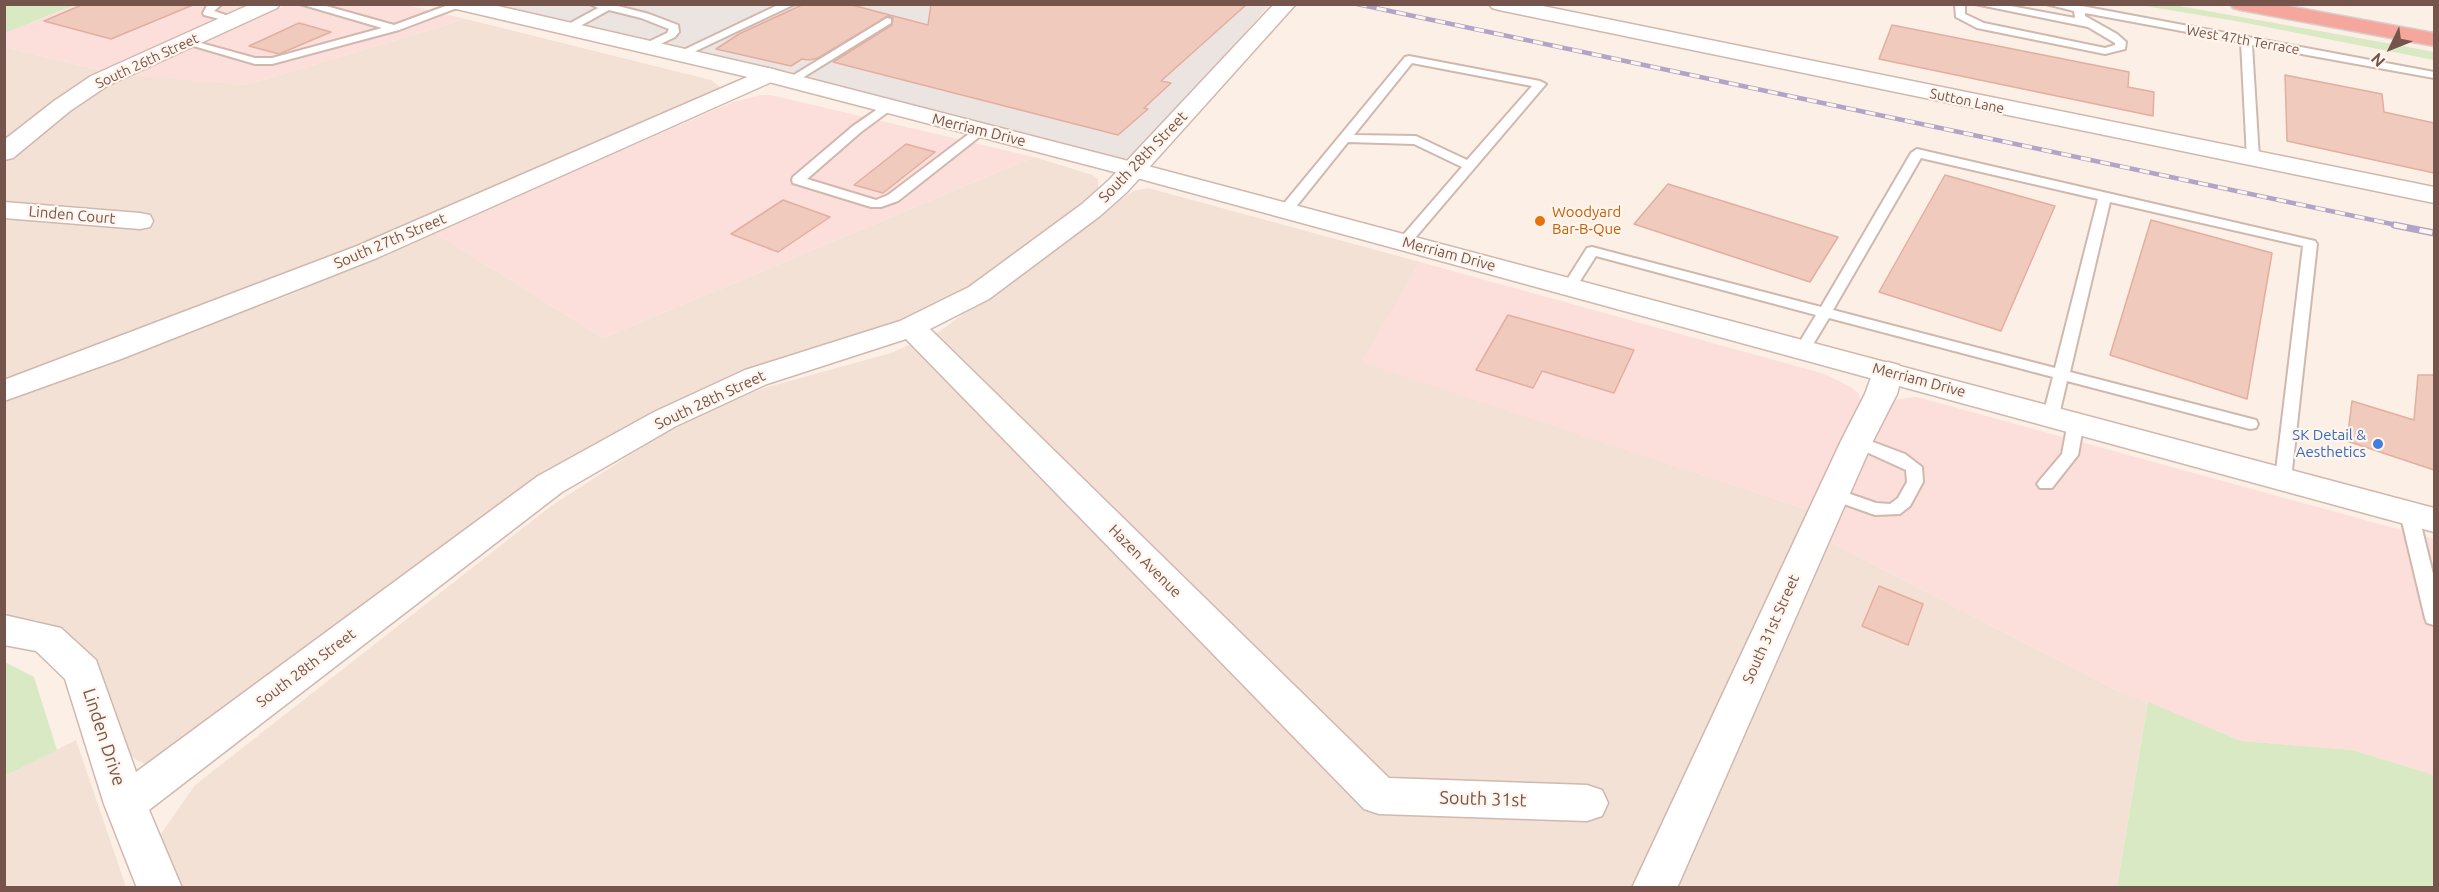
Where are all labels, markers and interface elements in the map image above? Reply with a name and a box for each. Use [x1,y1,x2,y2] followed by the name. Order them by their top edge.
[2361,18,2421,78] north arrow
[2185,22,2301,58] street label: West 47th Terrace
[93,30,201,92] street label: South 26th Street
[2367,50,2388,71] text: N
[1928,85,2006,117] street label: Sutton Lane
[1095,108,1191,206] street label: South 28th Street
[930,110,1028,150] street label: Merriam Drive
[28,202,116,228] street label: Linden Court
[1552,203,1621,238] place label: Woodyard Bar-B-Que
[331,209,449,273] street label: South 27th Street
[1533,214,1547,228] marker: Woodyard Bar-B-Que
[1400,233,1498,275] street label: Merriam Drive
[1870,359,1968,401] street label: Merriam Drive
[652,367,768,433] street label: South 28th Street
[2292,426,2366,461] place label: SK Detail & Aesthetics
[2371,437,2385,451] marker: SK Detail & Aesthetics
[1105,521,1185,601] street label: Hazen Avenue
[1739,572,1803,686] street label: South 31st Street
[253,625,359,711] street label: South 28th Street
[78,686,130,788] street label: Linden Drive
[1439,787,1527,811] street label: South 31st

